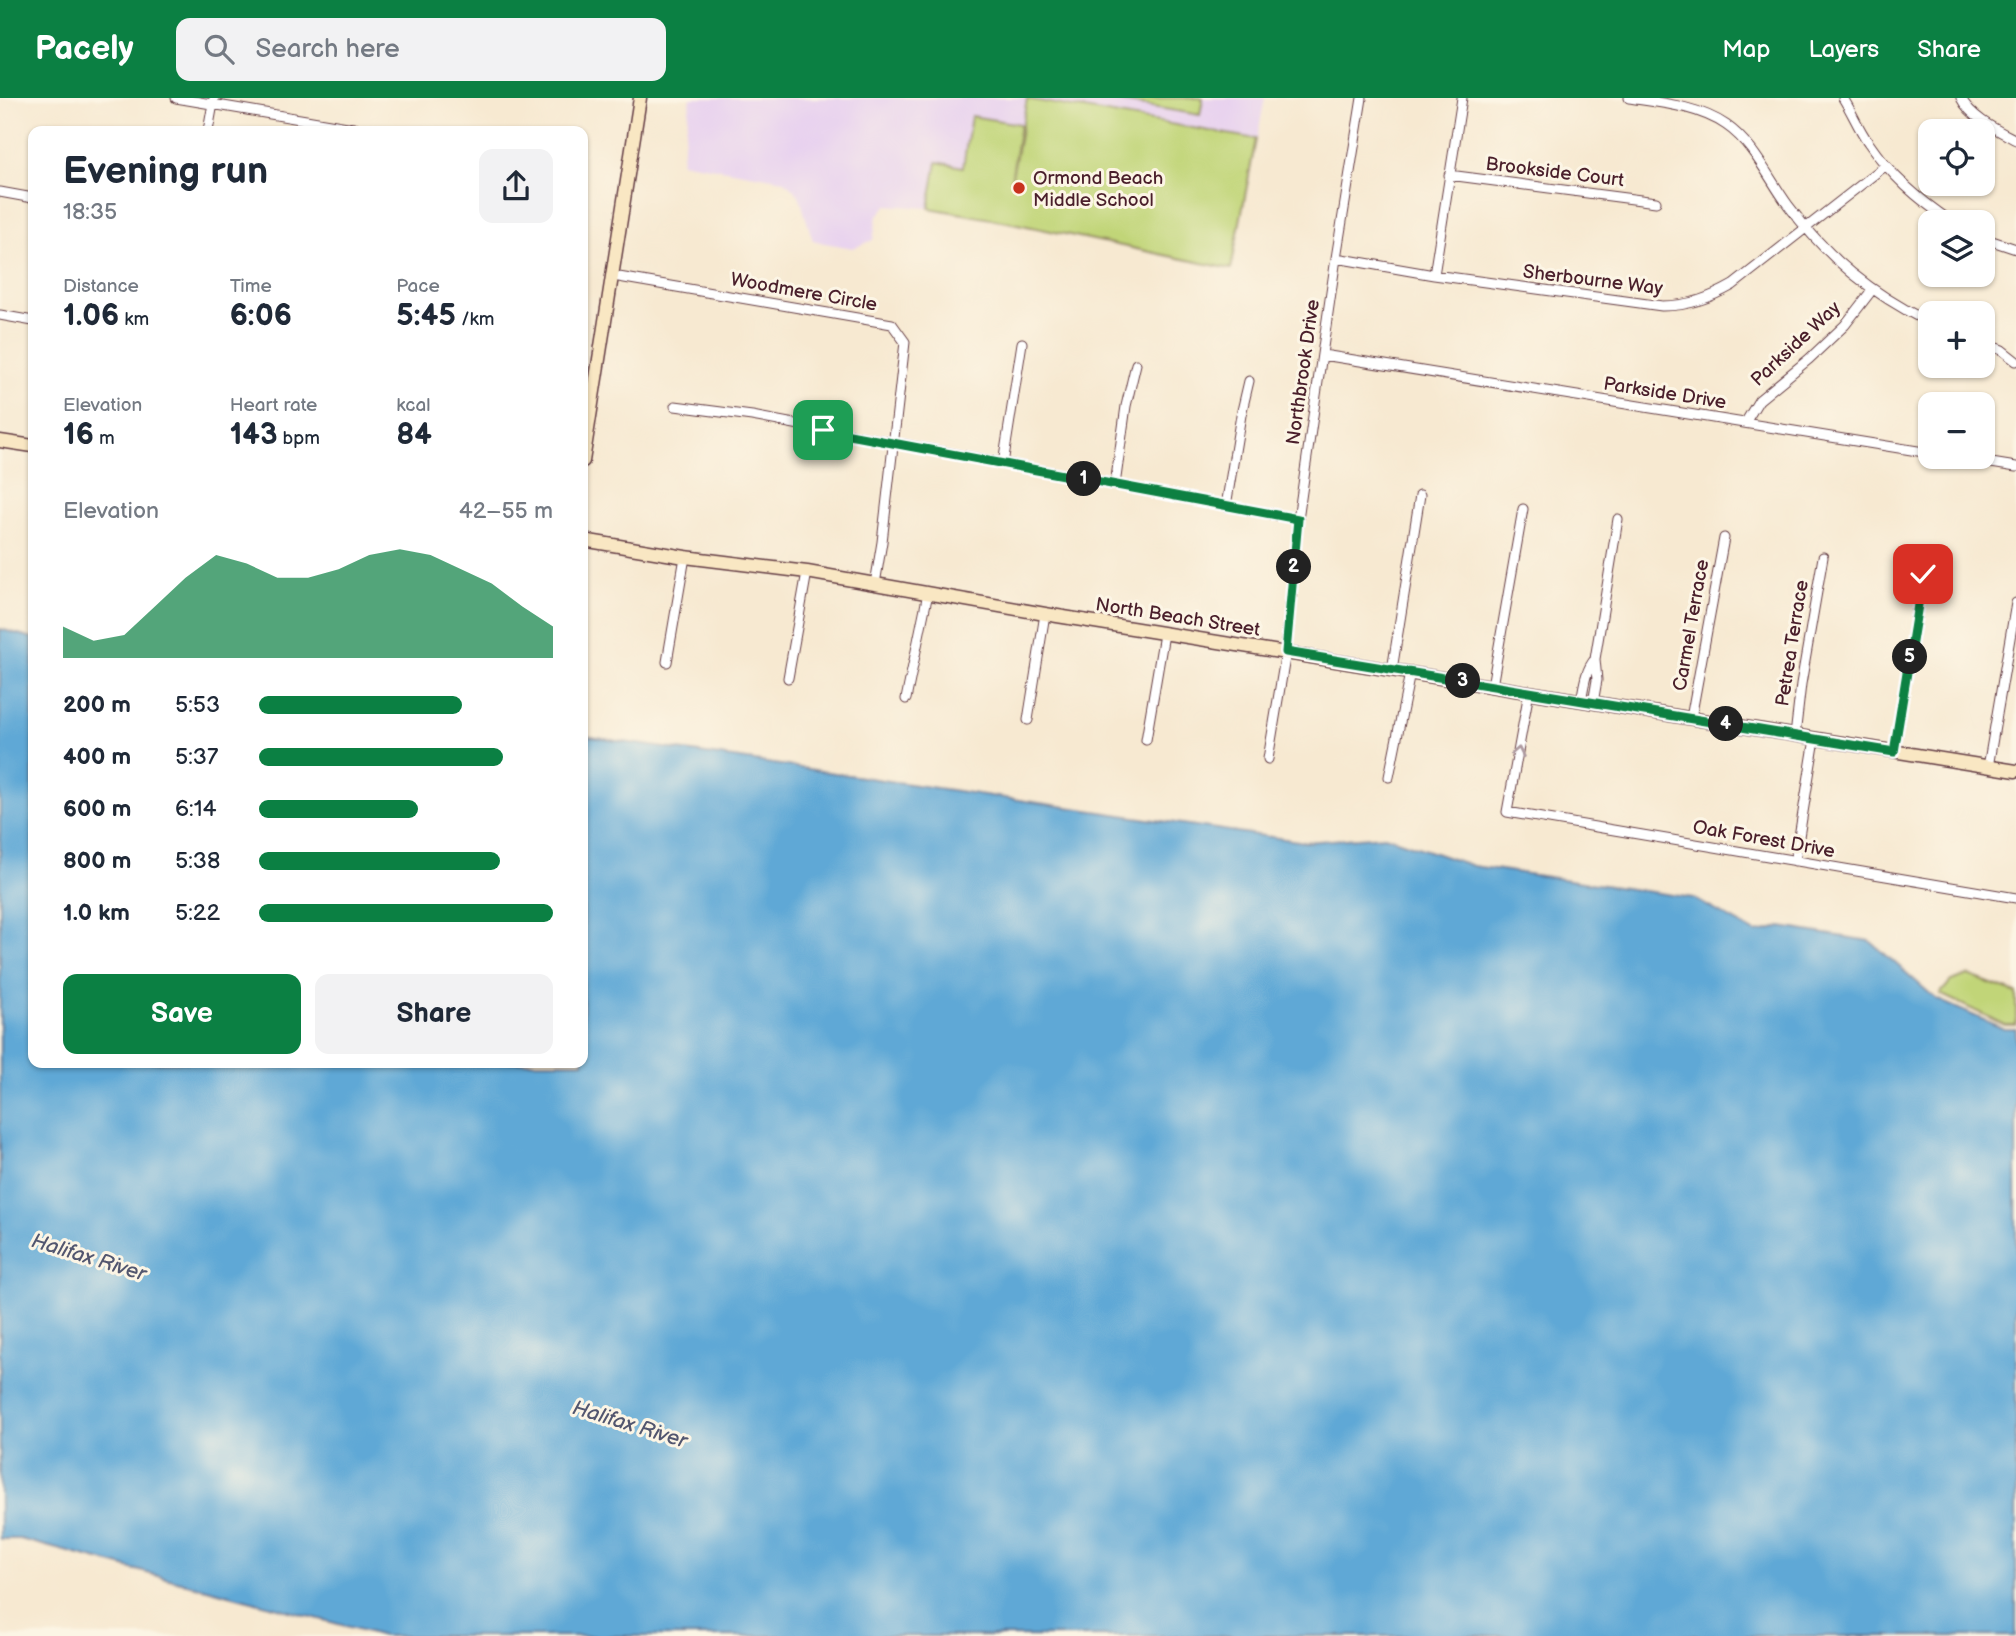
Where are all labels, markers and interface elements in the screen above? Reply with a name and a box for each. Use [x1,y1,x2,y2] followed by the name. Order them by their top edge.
[176,18,666,81] search box
[35,29,134,69] text: Pacely
[200,30,238,68] icon: search
[256,34,400,65] text: Search here
[1722,35,1770,64] text: Map
[1808,35,1879,64] text: Layers
[1917,35,1981,64] text: Share
[1918,119,1995,469] map controls
[1918,119,1995,196] button: locate
[63,149,268,194] text: Evening run
[479,149,553,223] button: share
[1484,153,1625,192] street label: Brookside Court
[1033,167,1163,212] place label: Ormond Beach Middle School
[1011,180,1027,196] marker: Ormond Beach Middle School
[63,198,117,226] text: 18:35
[1918,210,1995,287] button: layers
[1522,260,1665,301] street label: Sherbourne Way
[729,268,879,317] street label: Woodmere Circle
[63,275,139,298] text: Distance
[230,275,272,298] text: Time
[396,275,440,298] text: Pace
[1746,297,1846,391] street label: Parkside Way
[63,298,119,334] text: 1.06
[230,298,292,334] text: 6:06
[396,298,456,334] text: 5:45
[1282,298,1325,446] street label: Northbrook Drive
[1918,301,1995,378] button: +
[119,308,149,331] text: km
[456,308,495,331] text: /km
[1602,372,1728,415] street label: Parkside Drive
[1918,392,1995,469] button: −
[63,394,142,417] text: Elevation
[230,394,317,417] text: Heart rate
[396,394,430,417] text: kcal
[793,400,853,460] pin
[804,411,842,449] icon: arrive
[63,417,94,453] text: 16
[230,417,277,453] text: 143
[396,417,432,453] text: 84
[94,427,115,450] text: m
[277,427,320,450] text: bpm
[1066,462,1102,496] pin: 1
[1080,467,1088,490] text: 1
[63,497,159,525] text: Elevation
[459,497,553,525] text: 42–55 m
[1893,544,1953,604] pin
[1276,550,1312,584] pin: 2
[1288,555,1299,578] text: 2
[1904,555,1942,593] icon: check
[1669,558,1714,693] street label: Carmel Terrace
[1771,578,1814,708] street label: Petrea Terrace
[1094,593,1262,642] street label: North Beach Street
[1892,640,1927,674] pin: 5
[1904,645,1915,668] text: 5
[1446,664,1480,698] pin: 3
[1457,669,1468,692] text: 3
[63,691,131,719] text: 200 m
[175,691,220,719] text: 5:53
[1708,706,1744,742] pin: 4
[1720,712,1731,735] text: 4
[63,743,131,771] text: 400 m
[175,743,218,771] text: 5:37
[1510,746,1525,758] one-way arrow
[63,795,131,823] text: 600 m
[175,795,217,823] text: 6:14
[1691,816,1837,863] street label: Oak Forest Drive
[63,847,131,875] text: 800 m
[175,847,220,875] text: 5:38
[63,899,130,927] text: 1.0 km
[175,899,220,927] text: 5:22
[63,974,301,1054] button: Save
[315,974,553,1054] button: Share
[29,1228,150,1287] water label: Halifax River
[570,1395,691,1454] water label: Halifax River

